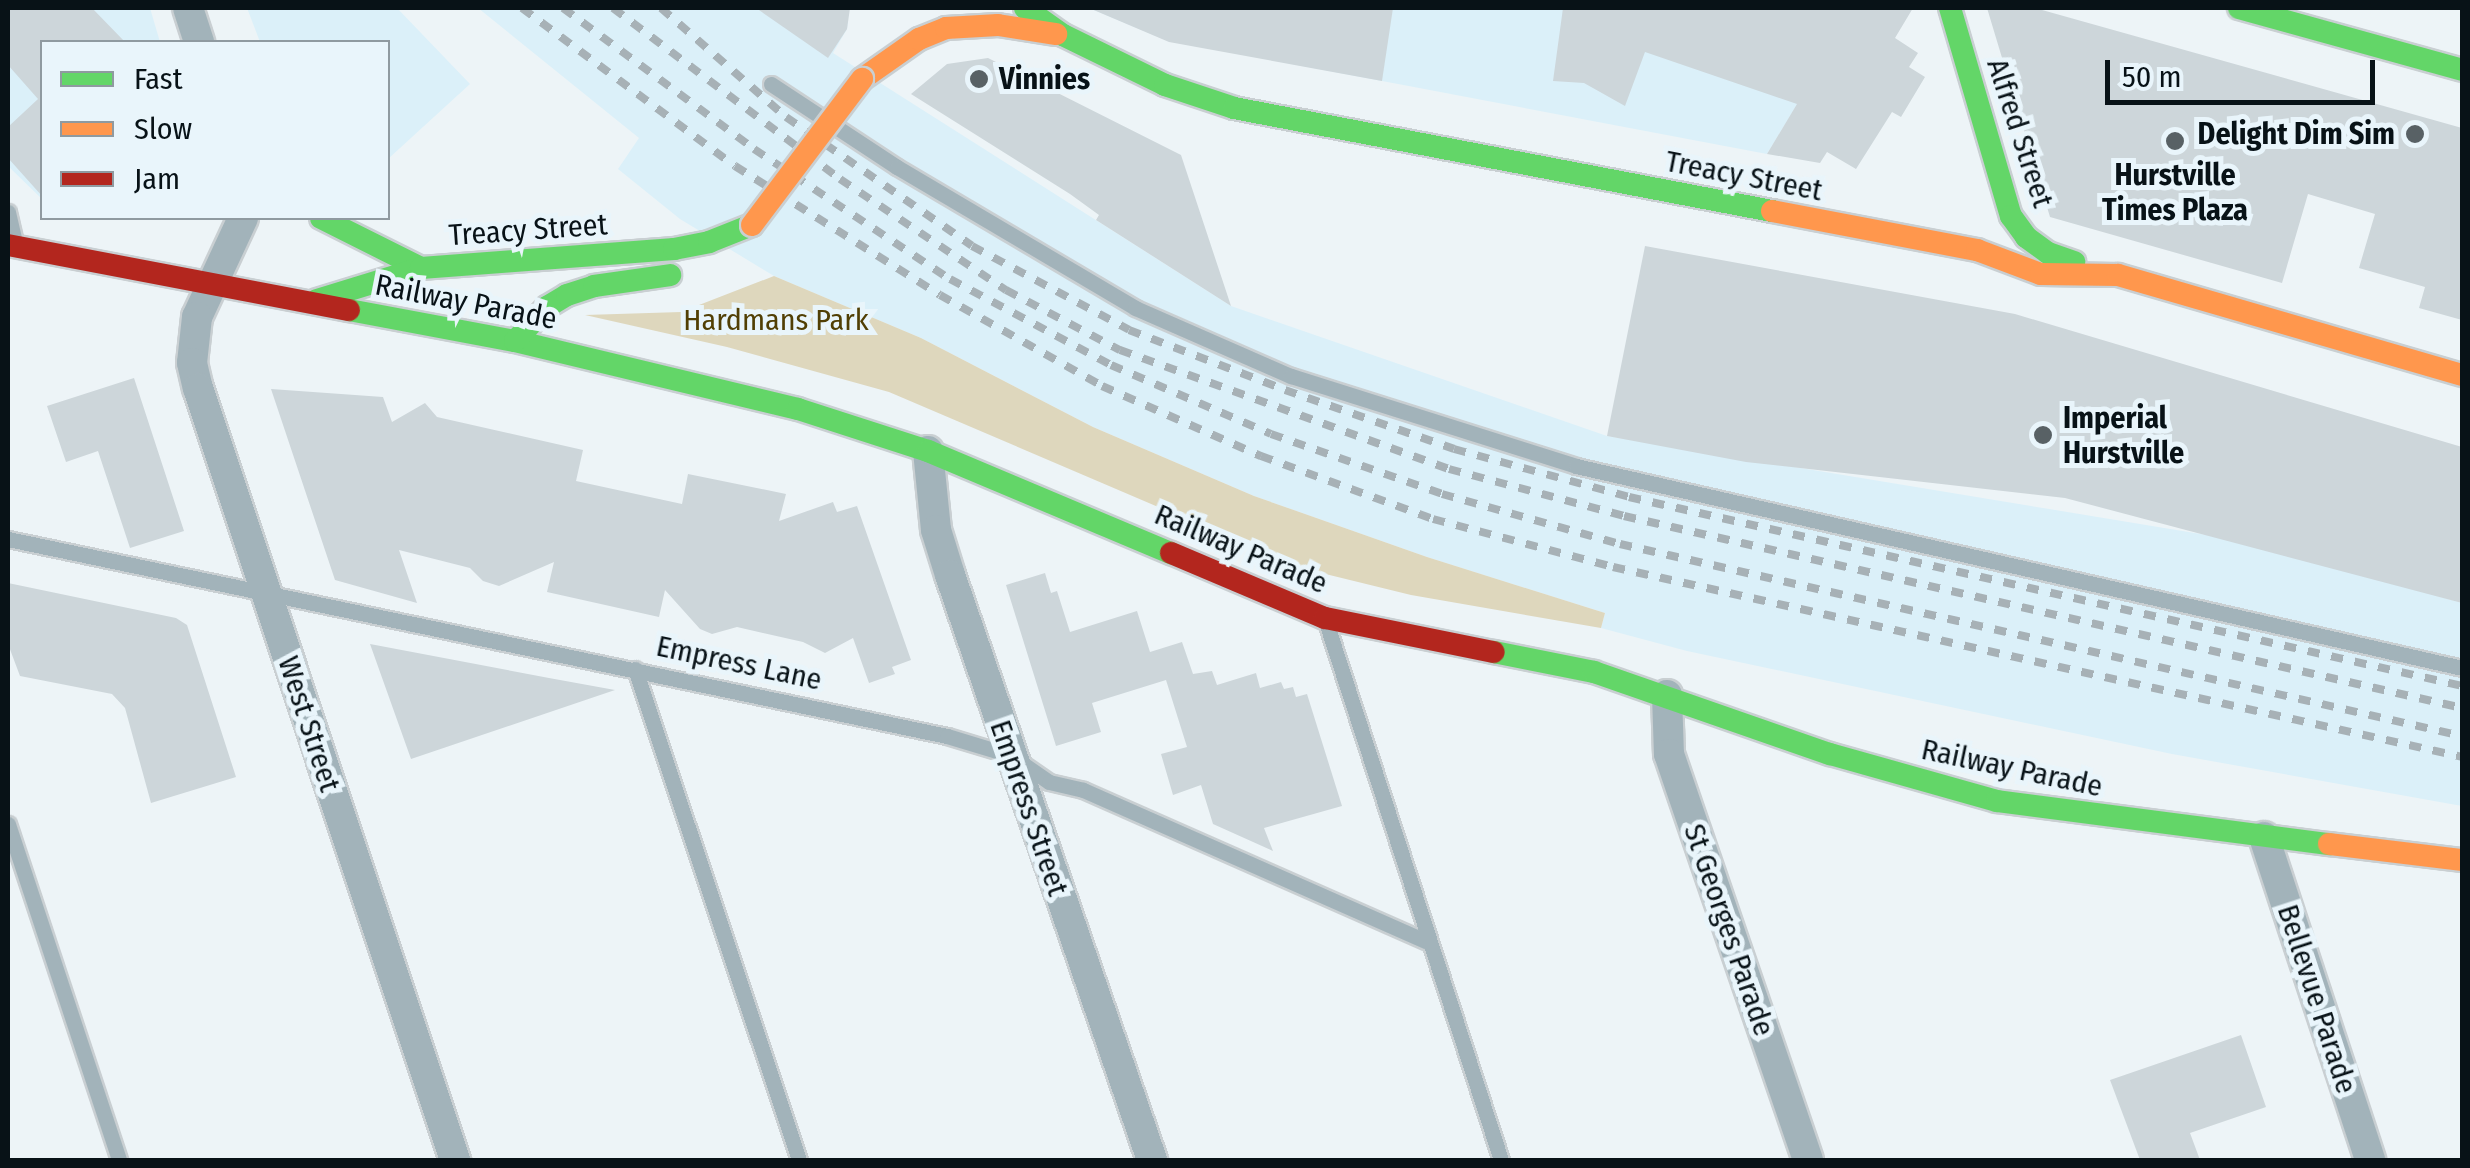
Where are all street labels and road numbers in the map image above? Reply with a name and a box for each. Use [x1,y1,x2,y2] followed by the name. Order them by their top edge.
[1979,54,2061,212] street label: Alfred Street
[1663,143,1825,209] street label: Treacy Street
[447,207,609,253] street label: Treacy Street
[372,267,560,337] street label: Railway Parade
[1149,496,1333,602] street label: Railway Parade
[653,628,825,698] street label: Empress Lane
[270,652,348,796] street label: West Street
[982,715,1076,901] street label: Empress Street
[1918,731,2106,805] street label: Railway Parade
[1676,819,1782,1041] street label: St Georges Parade
[2270,900,2364,1098] street label: Bellevue Parade

